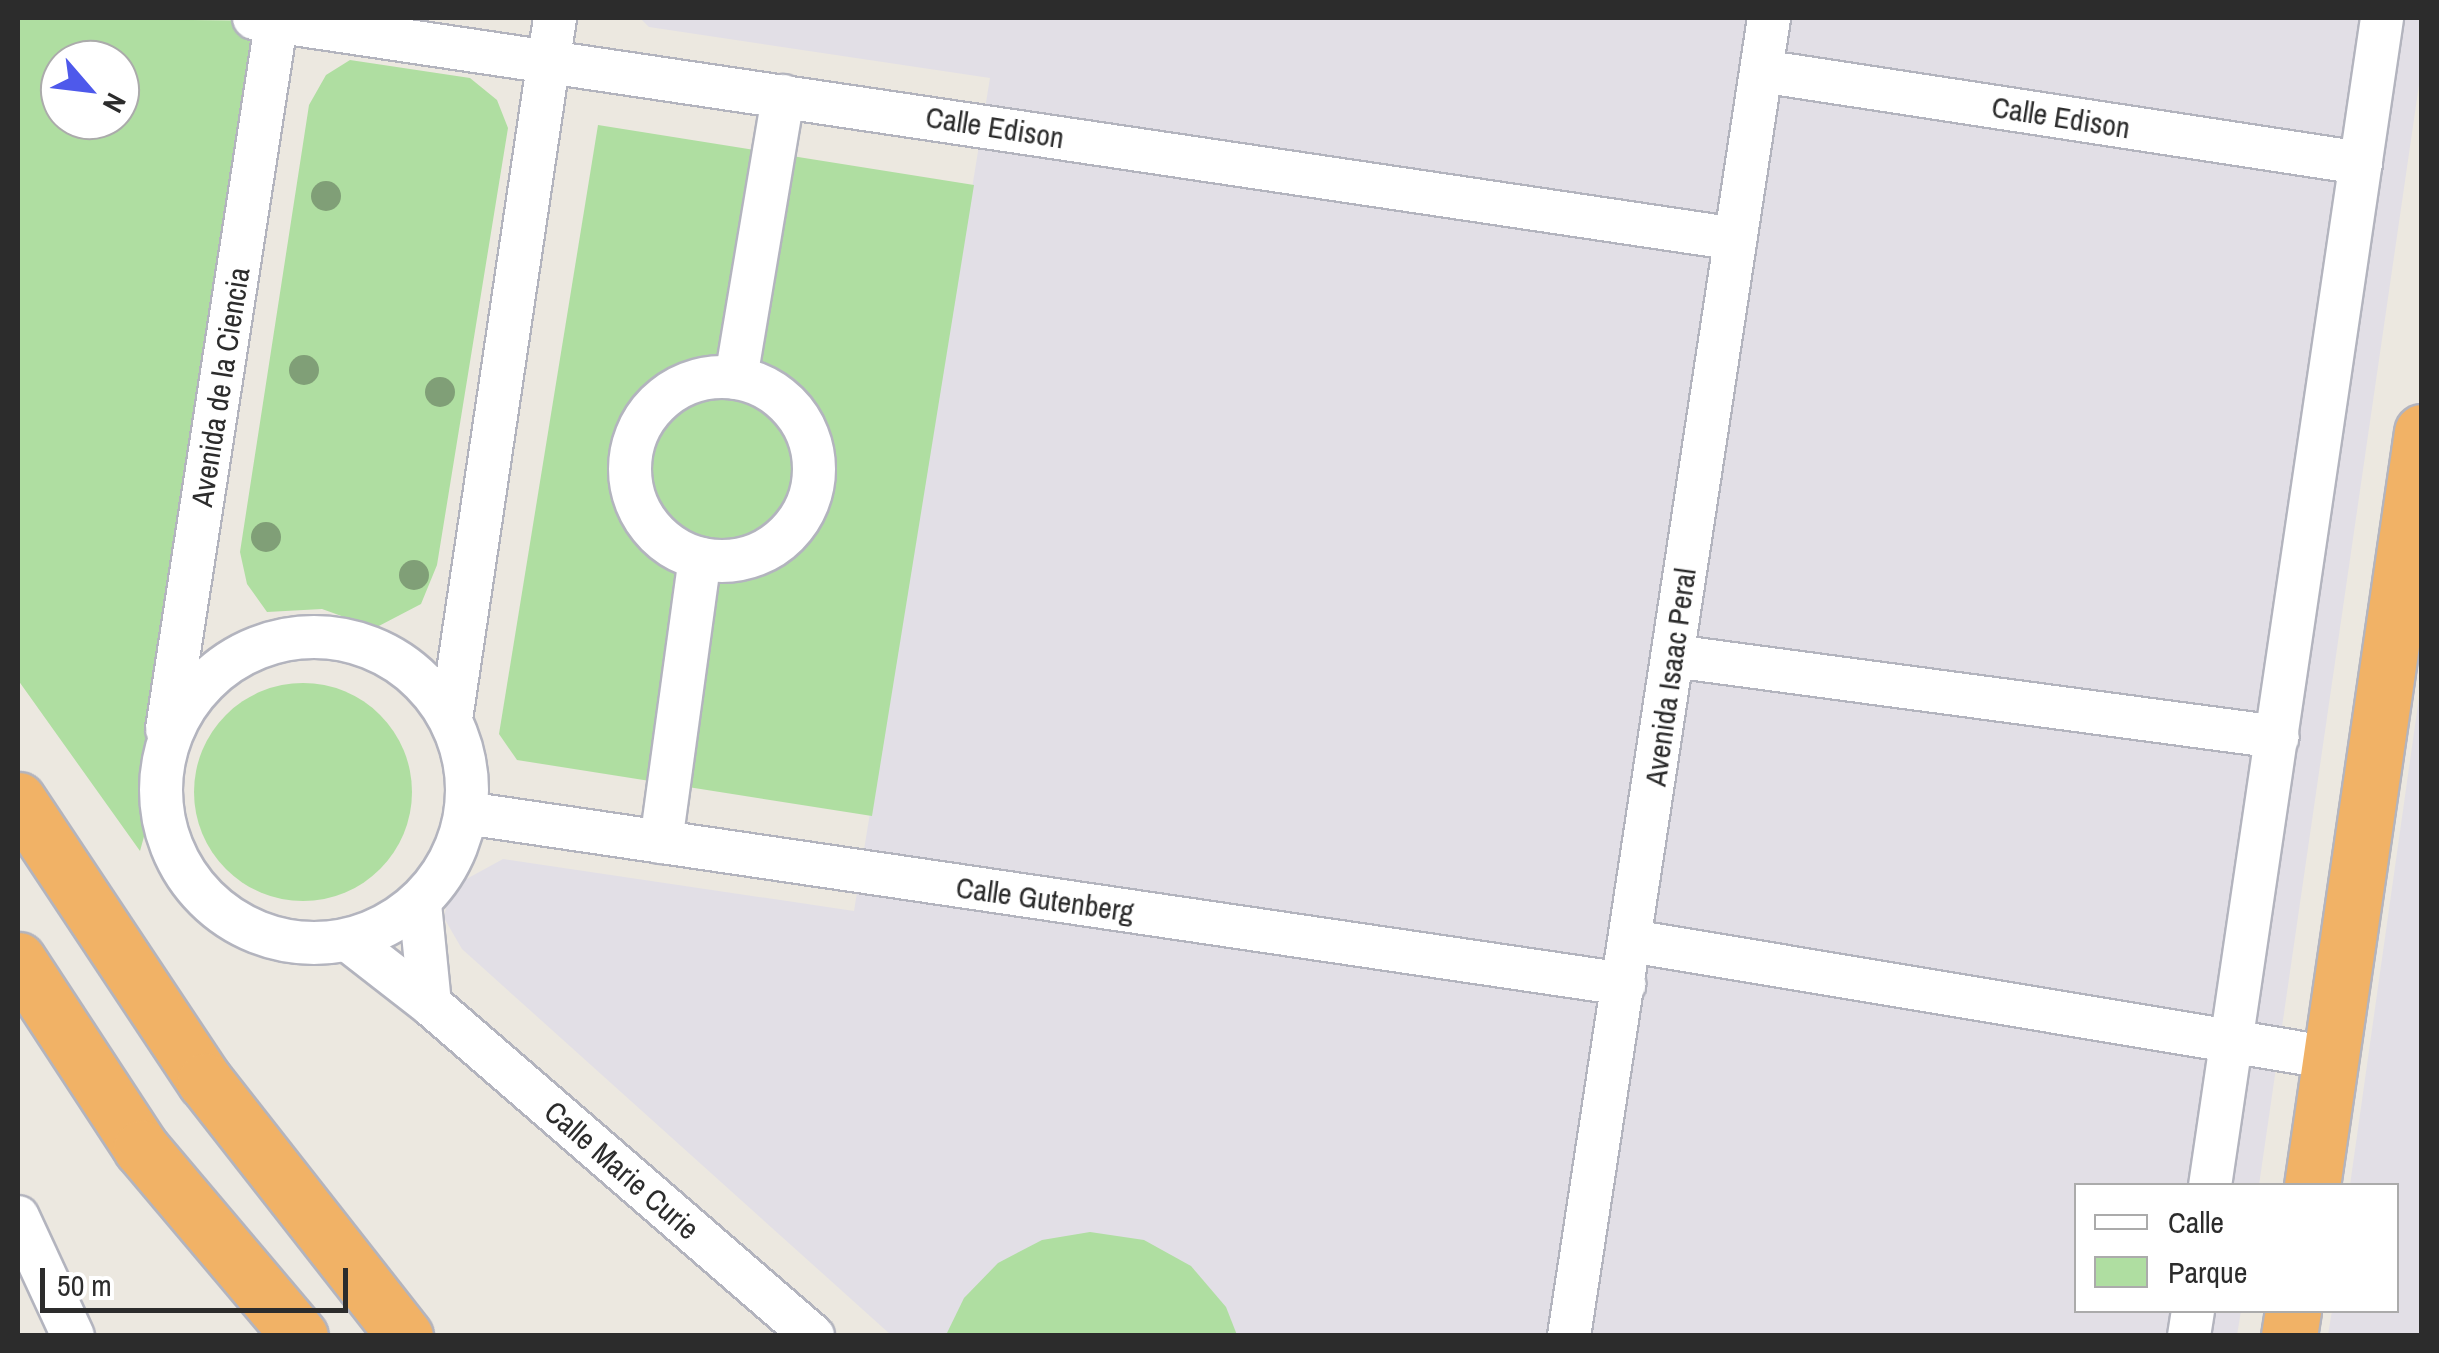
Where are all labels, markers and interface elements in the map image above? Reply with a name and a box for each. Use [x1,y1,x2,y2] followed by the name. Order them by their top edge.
[40,40,140,140] north arrow
[94,87,135,119] text: N
[1989,88,2133,146] street label: Calle Edison
[923,98,1067,156] street label: Calle Edison
[183,265,257,509] street label: Avenida de la Ciencia
[1637,566,1703,788] street label: Avenida Isaac Peral
[954,869,1136,929] street label: Calle Gutenberg
[537,1093,707,1247] street label: Calle Marie Curie
[2074,1183,2399,1313] legend
[2168,1202,2224,1242] text: Calle
[45,1248,352,1310] scale bar
[2168,1252,2247,1292] text: Parque
[57,1265,112,1305] text: 50 m

